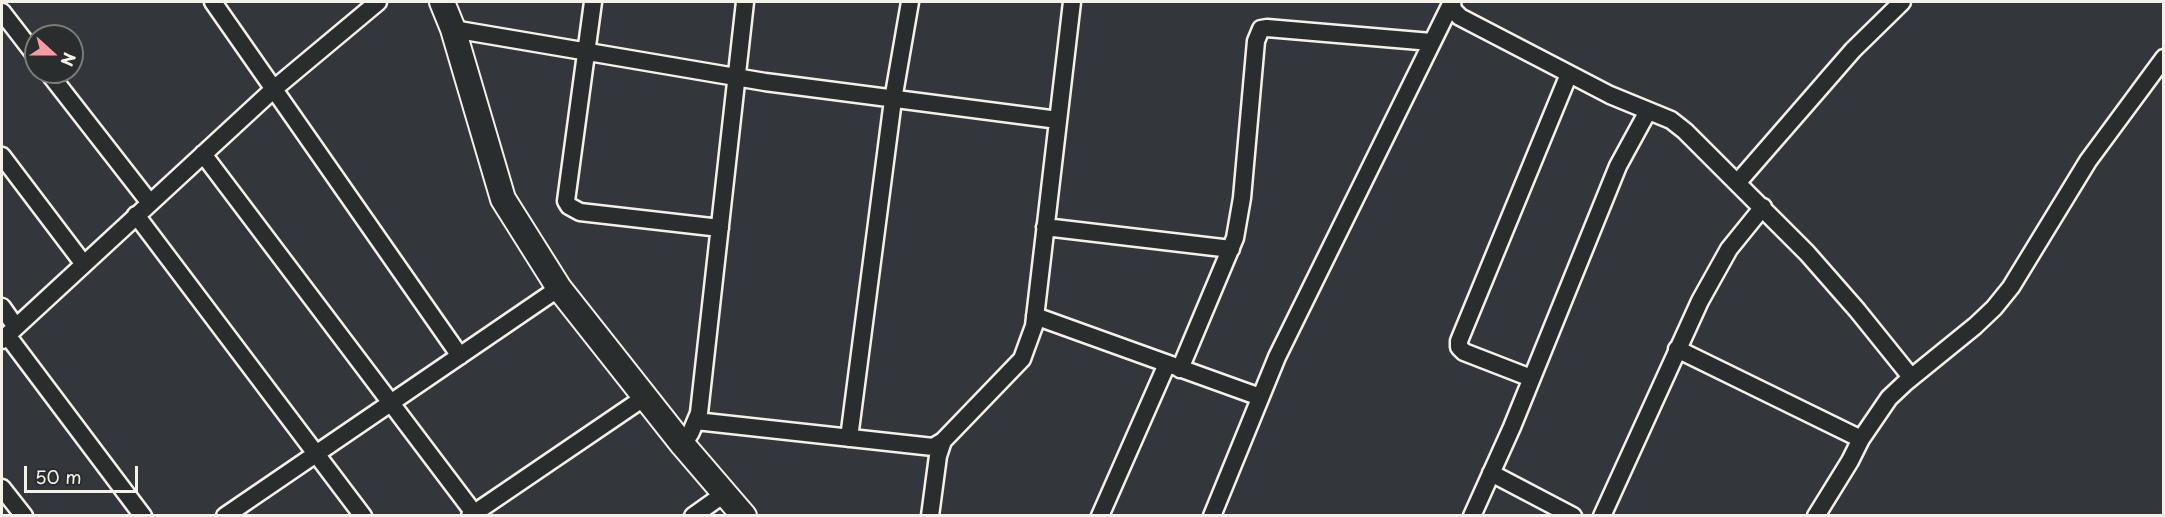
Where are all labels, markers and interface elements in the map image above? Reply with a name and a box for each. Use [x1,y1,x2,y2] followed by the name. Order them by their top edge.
[24,24,84,84] north arrow
[55,50,82,70] text: N
[27,454,141,492] scale bar
[35,463,82,490] text: 50 m

